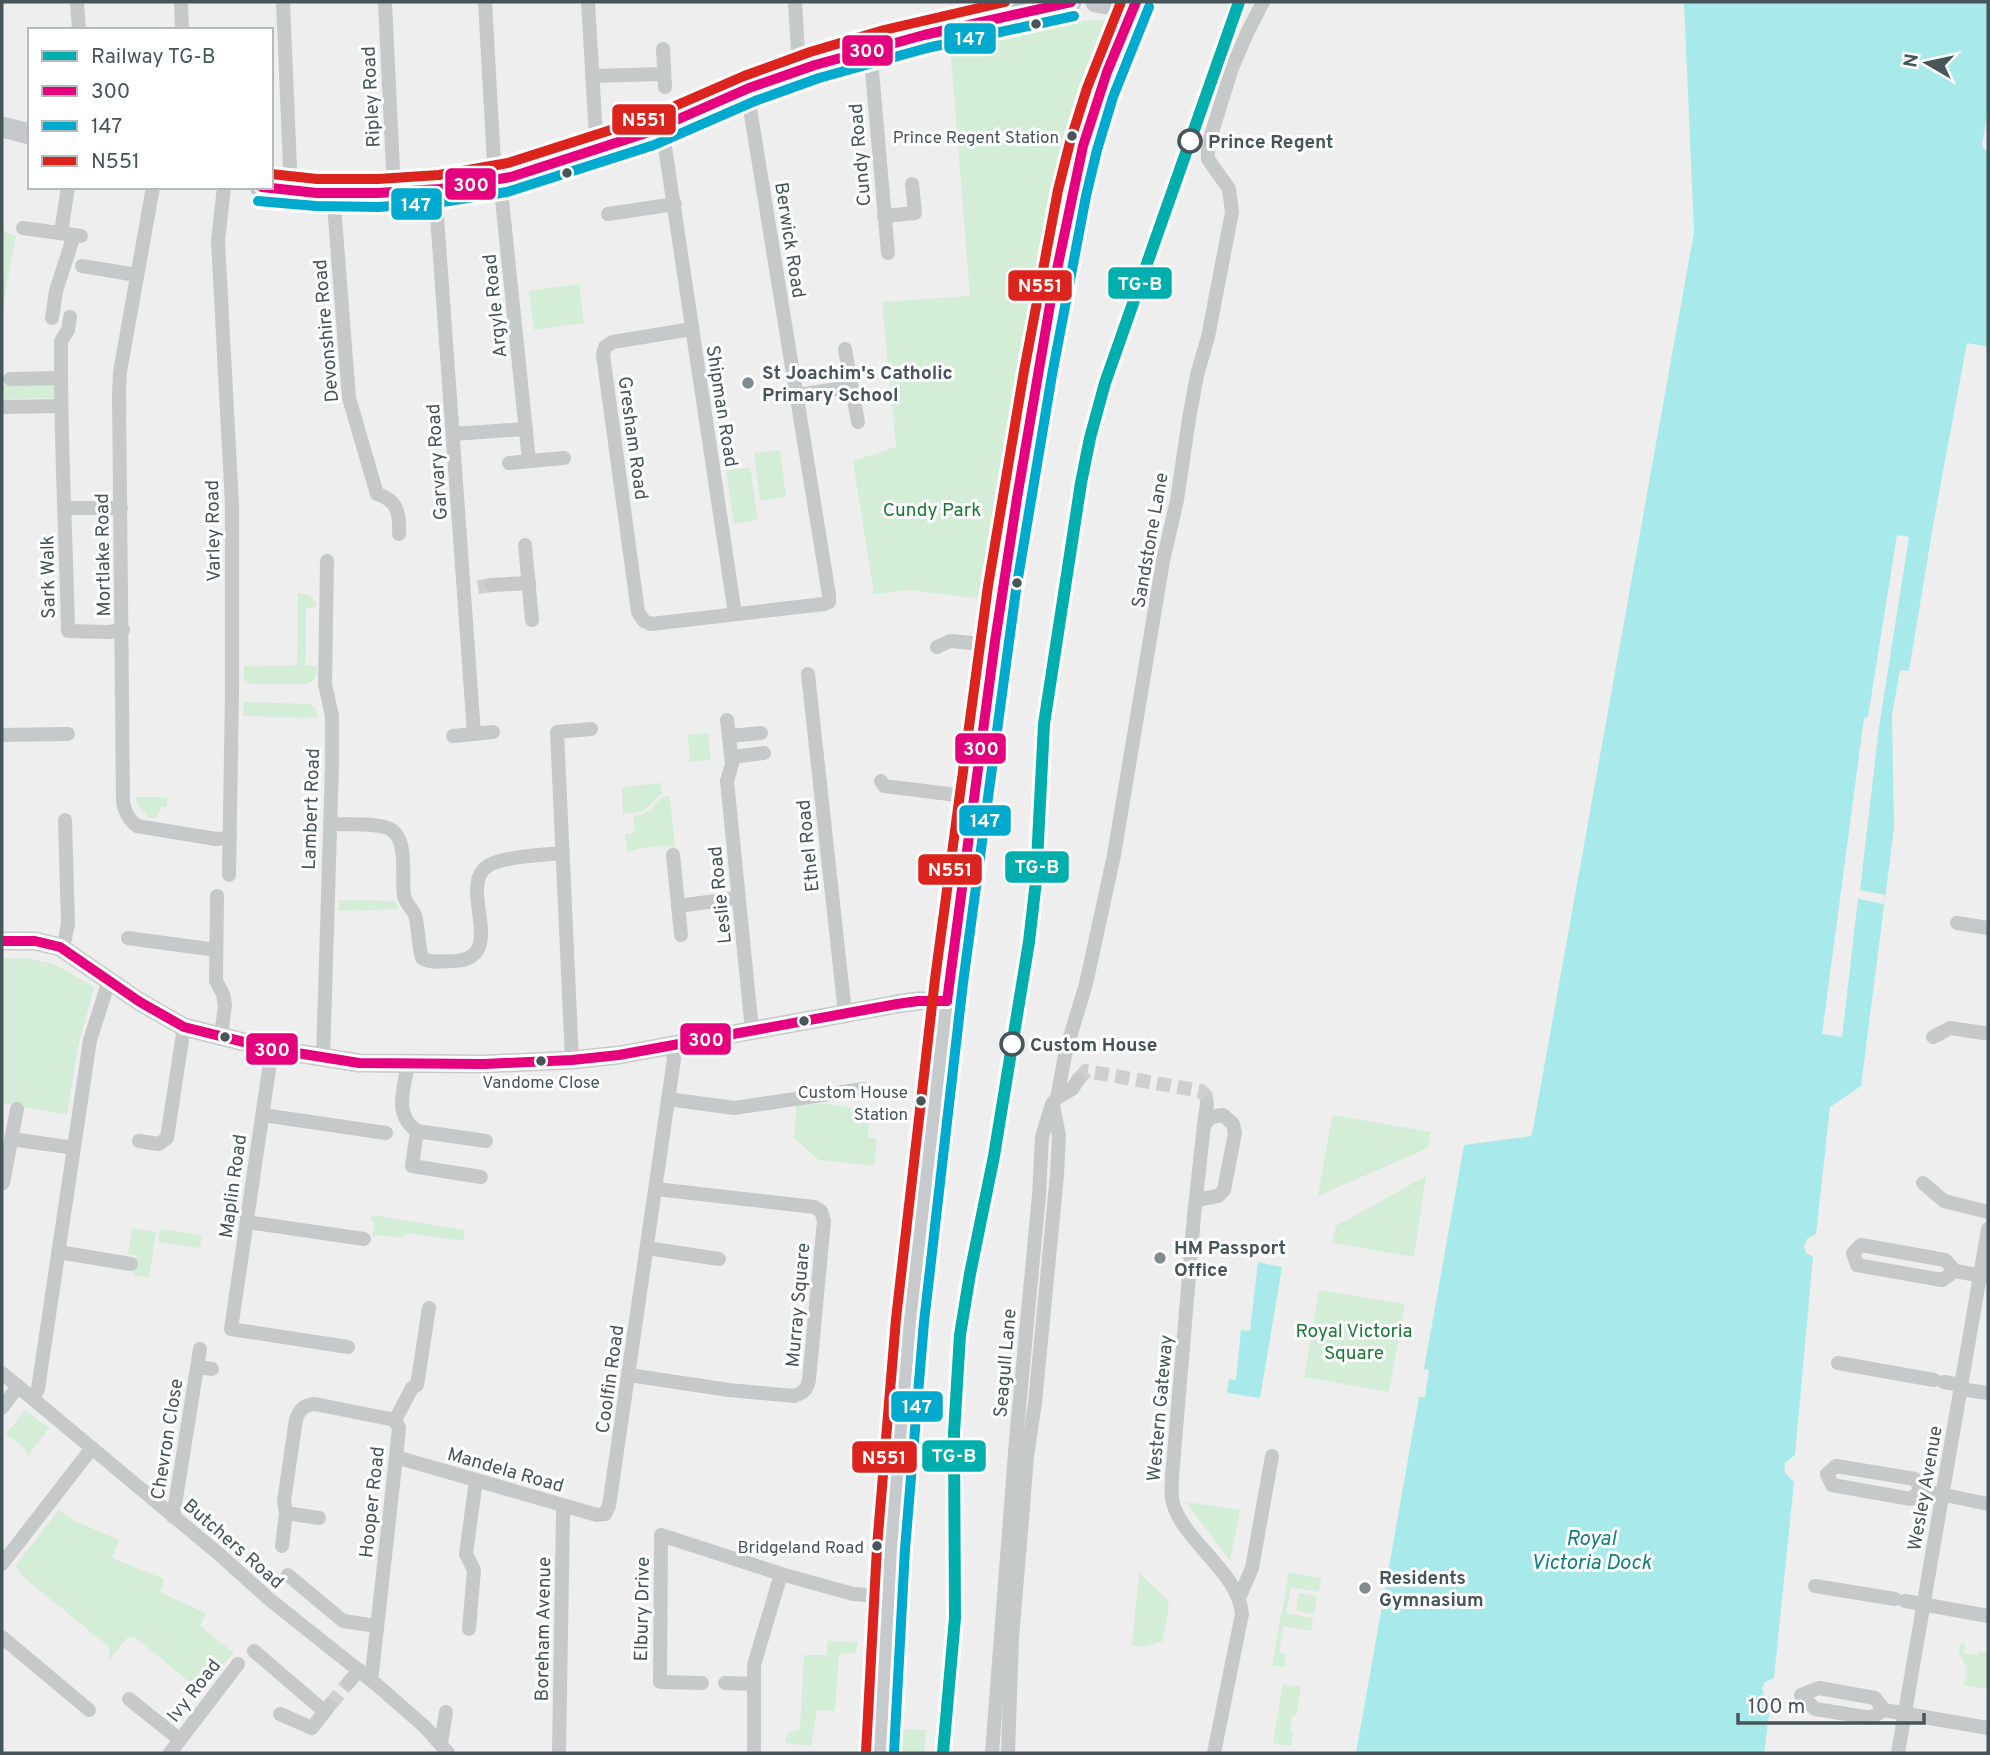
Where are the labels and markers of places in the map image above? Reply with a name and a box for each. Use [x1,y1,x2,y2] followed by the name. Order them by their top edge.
[1029,17,1043,31] unlabelled marker
[893,128,1059,150] place label: Prince Regent Station
[1065,129,1079,143] marker: Prince Regent Station
[1178,129,1202,153] marker: Prince Regent
[1208,131,1334,155] place label: Prince Regent
[560,166,574,180] unlabelled marker
[762,362,953,408] place label: St Joachim's Catholic Primary School
[740,375,756,391] marker: St Joachim's Catholic Primary School
[1010,576,1024,590] unlabelled marker
[797,1014,811,1028] unlabelled marker
[218,1030,232,1044] unlabelled marker
[1000,1032,1024,1056] marker: Custom House
[1030,1034,1157,1058] place label: Custom House
[534,1054,548,1068] marker: Vandome Close
[482,1073,600,1095] place label: Vandome Close
[798,1083,908,1127] place label: Custom House Station
[914,1094,928,1108] marker: Custom House Station
[1174,1237,1286,1283] place label: HM Passport Office
[1152,1250,1168,1266] marker: HM Passport Office
[737,1538,864,1560] place label: Bridgeland Road
[870,1539,884,1553] marker: Bridgeland Road
[1379,1567,1484,1613] place label: Residents Gymnasium
[1357,1580,1373,1596] marker: Residents Gymnasium

